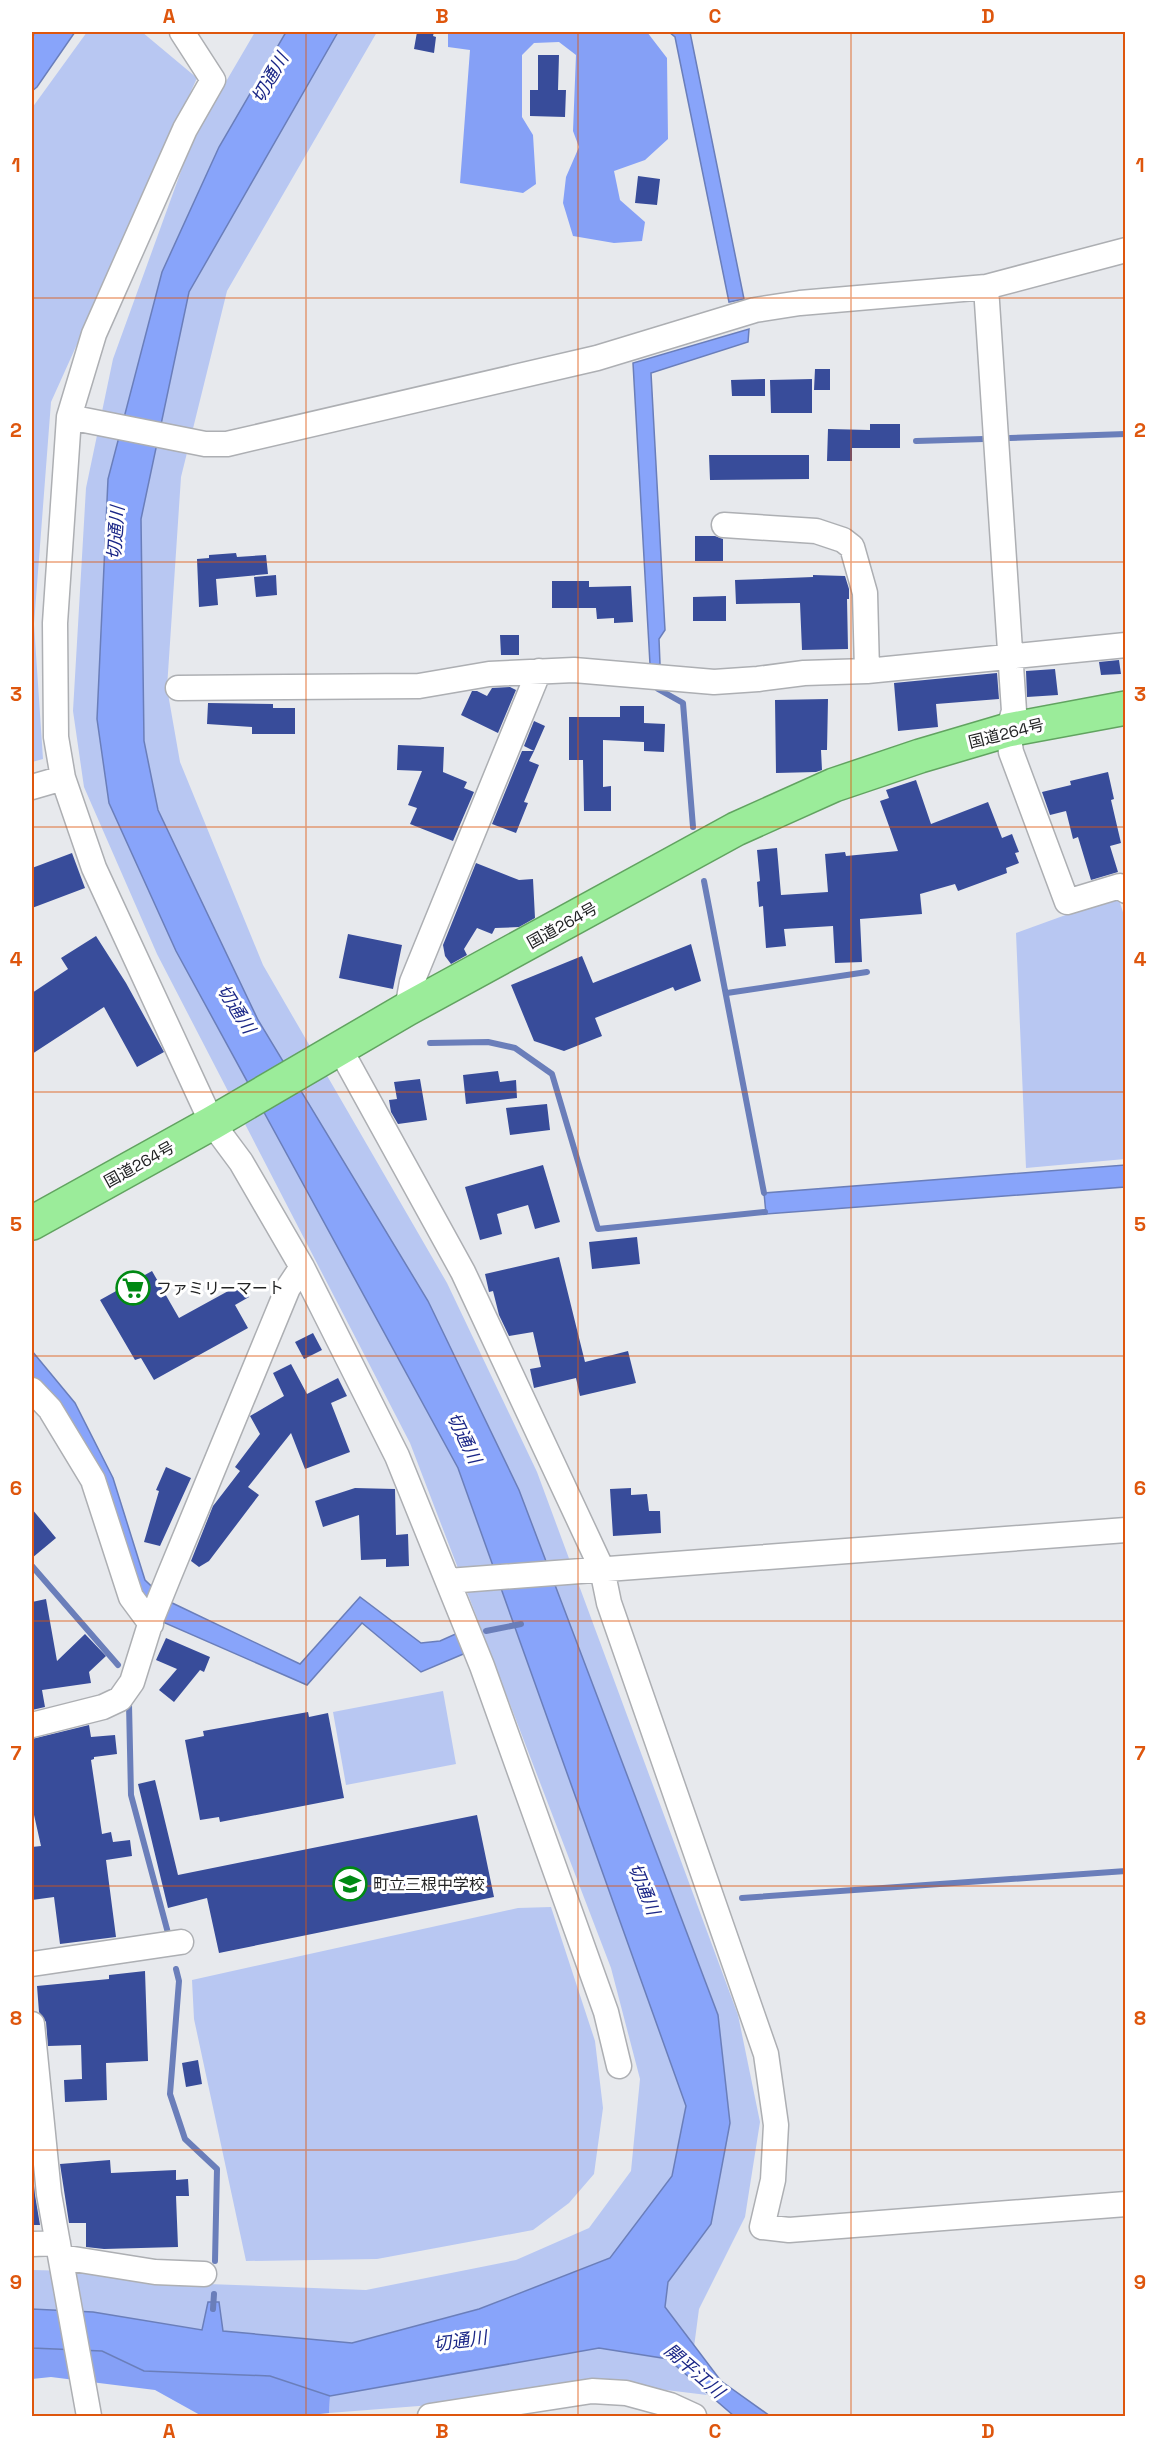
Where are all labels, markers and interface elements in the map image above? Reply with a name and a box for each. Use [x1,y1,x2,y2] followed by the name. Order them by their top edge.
[163,3,176,29] text: A
[435,3,449,29] text: B
[709,3,722,29] text: C
[981,3,995,29] text: D
[246,47,294,107] water label: 切通川
[11,152,21,178] text: 1
[1135,152,1145,178] text: 1
[10,417,22,443] text: 2
[1134,417,1146,443] text: 2
[102,503,129,561] water label: 切通川
[10,681,22,707] text: 3
[1134,681,1146,707] text: 3
[966,714,1046,753] street label: 国道264号
[523,897,601,953] street label: 国道264号
[10,946,23,972] text: 4
[1134,946,1147,972] text: 4
[212,980,262,1039] water label: 切通川
[100,1136,178,1192] street label: 国道264号
[10,1211,22,1237] text: 5
[1134,1211,1146,1237] text: 5
[115,1270,151,1306] supermarket icon: ファミリーマート
[156,1278,284,1299] place label: ファミリーマート
[442,1408,487,1469] water label: 切通川
[10,1475,22,1501] text: 6
[1134,1475,1146,1501] text: 6
[10,1740,22,1766] text: 7
[1134,1740,1146,1766] text: 7
[624,1859,666,1920] water label: 切通川
[332,1866,368,1902] school or university icon: 町立三根中学校
[373,1874,485,1895] place label: 町立三根中学校
[10,2005,22,2031] text: 8
[1134,2005,1146,2031] text: 8
[10,2269,22,2295] text: 9
[1134,2269,1146,2295] text: 9
[432,2325,490,2356] water label: 切通川
[660,2338,731,2404] water label: 開平江川
[163,2418,176,2444] text: A
[435,2418,449,2444] text: B
[709,2418,722,2444] text: C
[981,2418,995,2444] text: D

